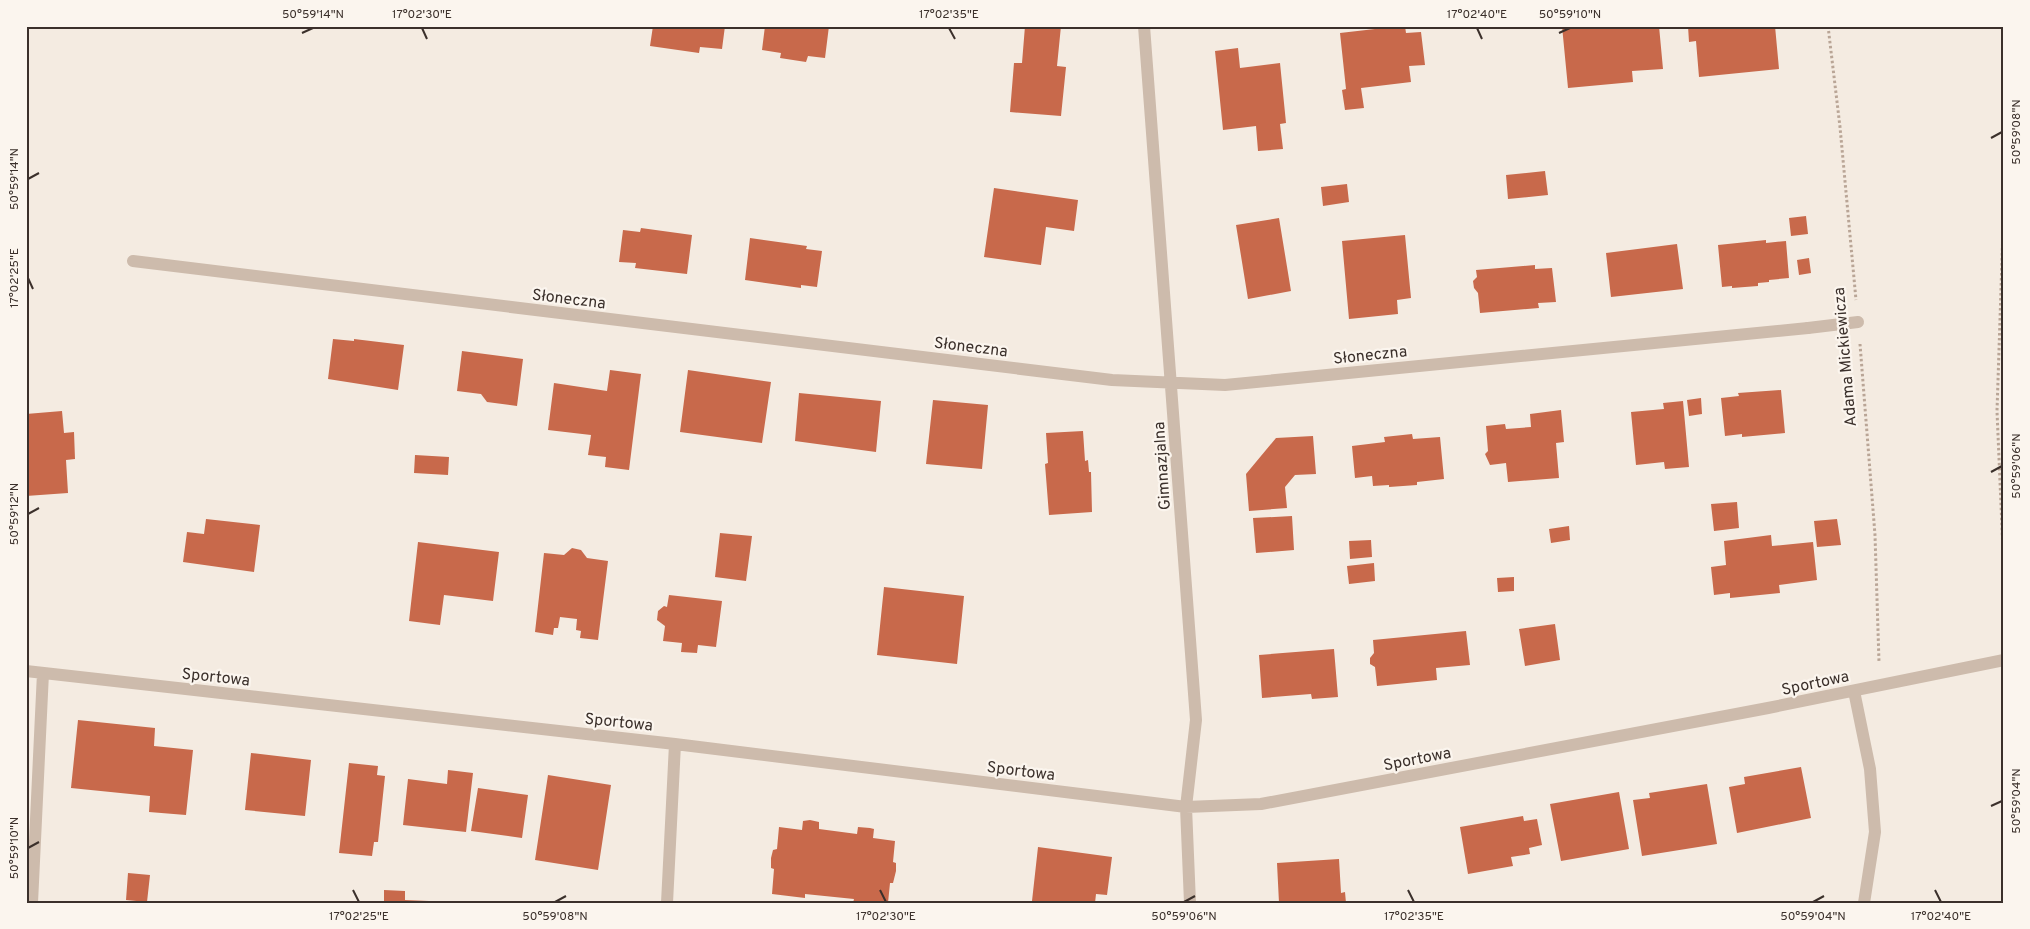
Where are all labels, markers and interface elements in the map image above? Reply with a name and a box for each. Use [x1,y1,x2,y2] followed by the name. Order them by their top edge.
[282,7,344,23] text: 50°59'14"N
[392,7,452,23] text: 17°02'30"E
[919,7,979,23] text: 17°02'35"E
[1447,7,1507,23] text: 17°02'40"E
[1539,7,1601,23] text: 50°59'10"N
[2009,99,2025,165] text: 50°59'08"N
[7,148,23,210] text: 50°59'14"N
[7,248,23,308] text: 17°02'25"E
[531,286,607,314] street label: Słoneczna
[1830,286,1862,427] street label: Adama Mickiewicza
[933,334,1009,362] street label: Słoneczna
[1332,342,1408,370] street label: Słoneczna
[1150,421,1176,511] street label: Gimnazjalna
[2009,433,2025,499] text: 50°59'06"N
[7,483,23,545] text: 50°59'12"N
[181,664,251,692] street label: Sportowa
[1780,667,1851,701] street label: Sportowa
[584,709,654,737] street label: Sportowa
[1382,744,1453,776] street label: Sportowa
[986,758,1056,786] street label: Sportowa
[2009,768,2025,834] text: 50°59'04"N
[7,817,23,879] text: 50°59'10"N
[329,909,389,925] text: 17°02'25"E
[522,909,588,925] text: 50°59'08"N
[856,909,916,925] text: 17°02'30"E
[1151,909,1217,925] text: 50°59'06"N
[1384,909,1444,925] text: 17°02'35"E
[1780,909,1846,925] text: 50°59'04"N
[1911,909,1971,925] text: 17°02'40"E

